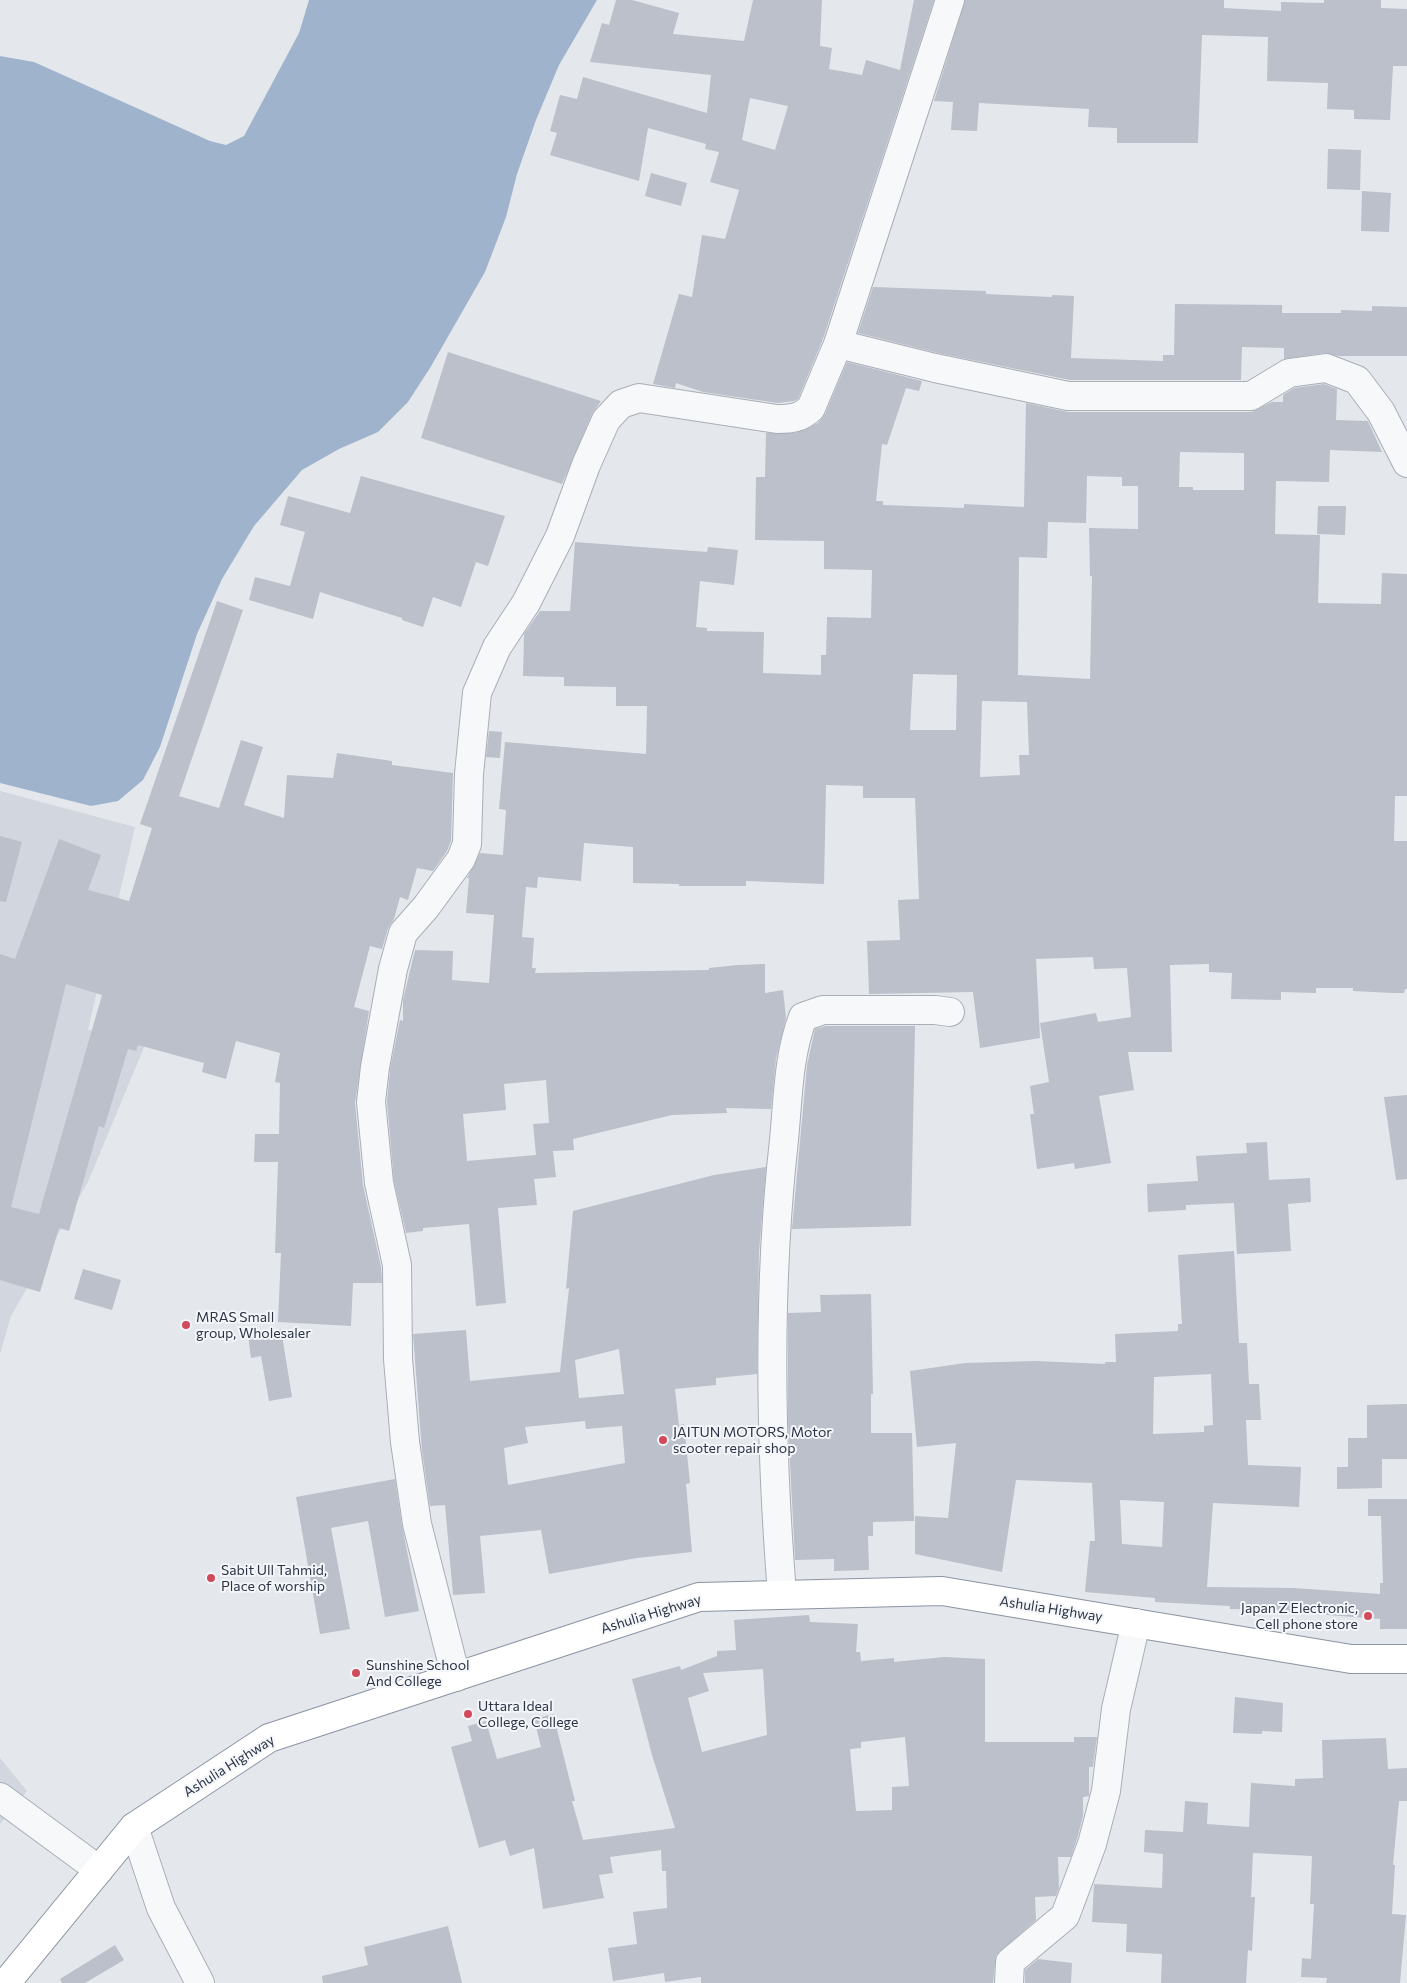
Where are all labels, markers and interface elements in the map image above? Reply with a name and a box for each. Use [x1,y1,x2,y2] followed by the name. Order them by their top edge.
[196,1309,311,1341] place label: MRAS Small group, Wholesaler
[180,1319,192,1331] marker: MRAS Small group, Wholesaler
[673,1424,832,1456] place label: JAITUN MOTORS, Motor scooter repair shop
[657,1434,669,1446] marker: JAITUN MOTORS, Motor scooter repair shop
[221,1562,327,1594] place label: Sabit Ull Tahmid, Place of worship
[205,1572,217,1584] marker: Sabit Ull Tahmid, Place of worship
[599,1591,703,1637] street label: Ashulia Highway
[998,1593,1104,1625] street label: Ashulia Highway
[1241,1600,1358,1632] place label: Japan Z Electronic, Cell phone store
[1362,1610,1374,1622] marker: Japan Z Electronic, Cell phone store
[366,1657,470,1690] place label: Sunshine School And College
[350,1667,362,1679] marker: Sunshine School And College
[478,1698,578,1730] place label: Uttara Ideal College, College
[462,1708,474,1720] marker: Uttara Ideal College, College
[180,1731,278,1801] street label: Ashulia Highway

